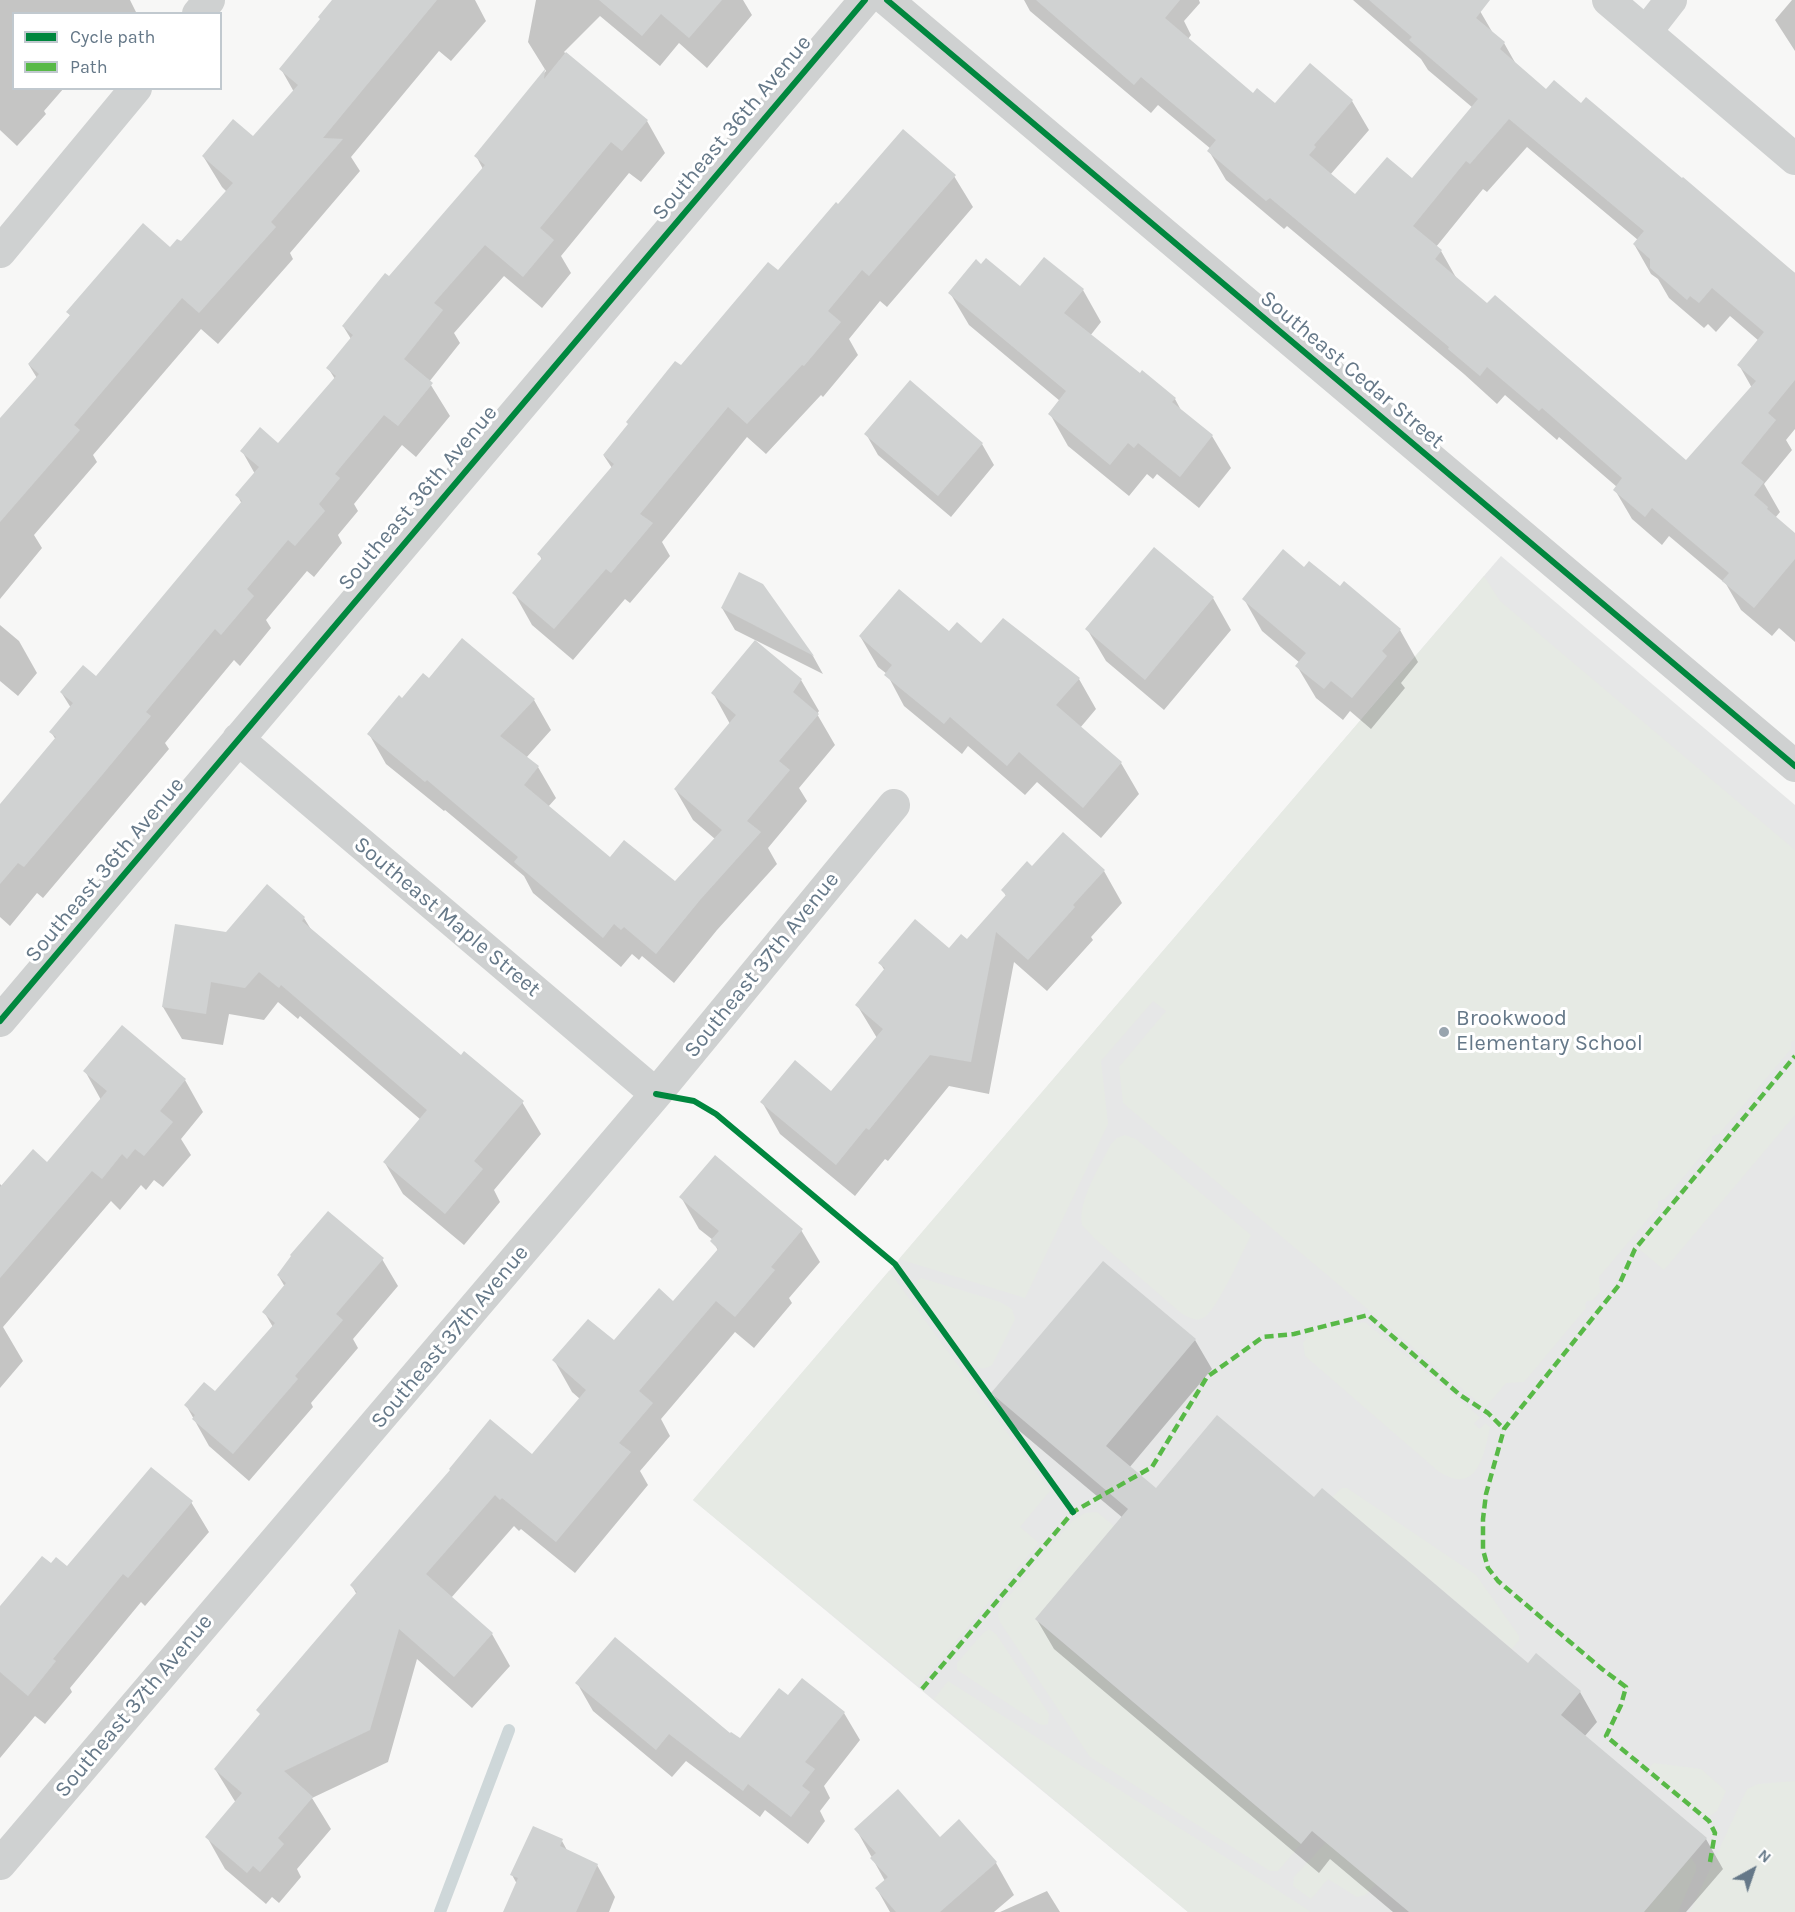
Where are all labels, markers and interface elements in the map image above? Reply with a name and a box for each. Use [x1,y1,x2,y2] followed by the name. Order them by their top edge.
[12,12,222,90] legend
[70,26,155,48] text: Cycle path
[647,30,817,226] street label: Southeast 36th Avenue
[70,56,108,78] text: Path
[1255,285,1449,455] street label: Southeast Cedar Street
[333,400,503,596] street label: Southeast 36th Avenue
[20,772,190,968] street label: Southeast 36th Avenue
[348,831,546,1003] street label: Southeast Maple Street
[679,867,845,1063] street label: Southeast 37th Avenue
[1456,1006,1643,1058] place label: Brookwood Elementary School
[1437,1025,1451,1039] marker: Brookwood Elementary School
[366,1240,534,1434] street label: Southeast 37th Avenue
[50,1609,218,1803] street label: Southeast 37th Avenue
[1723,1840,1783,1900] north arrow
[1754,1845,1775,1867] text: N

